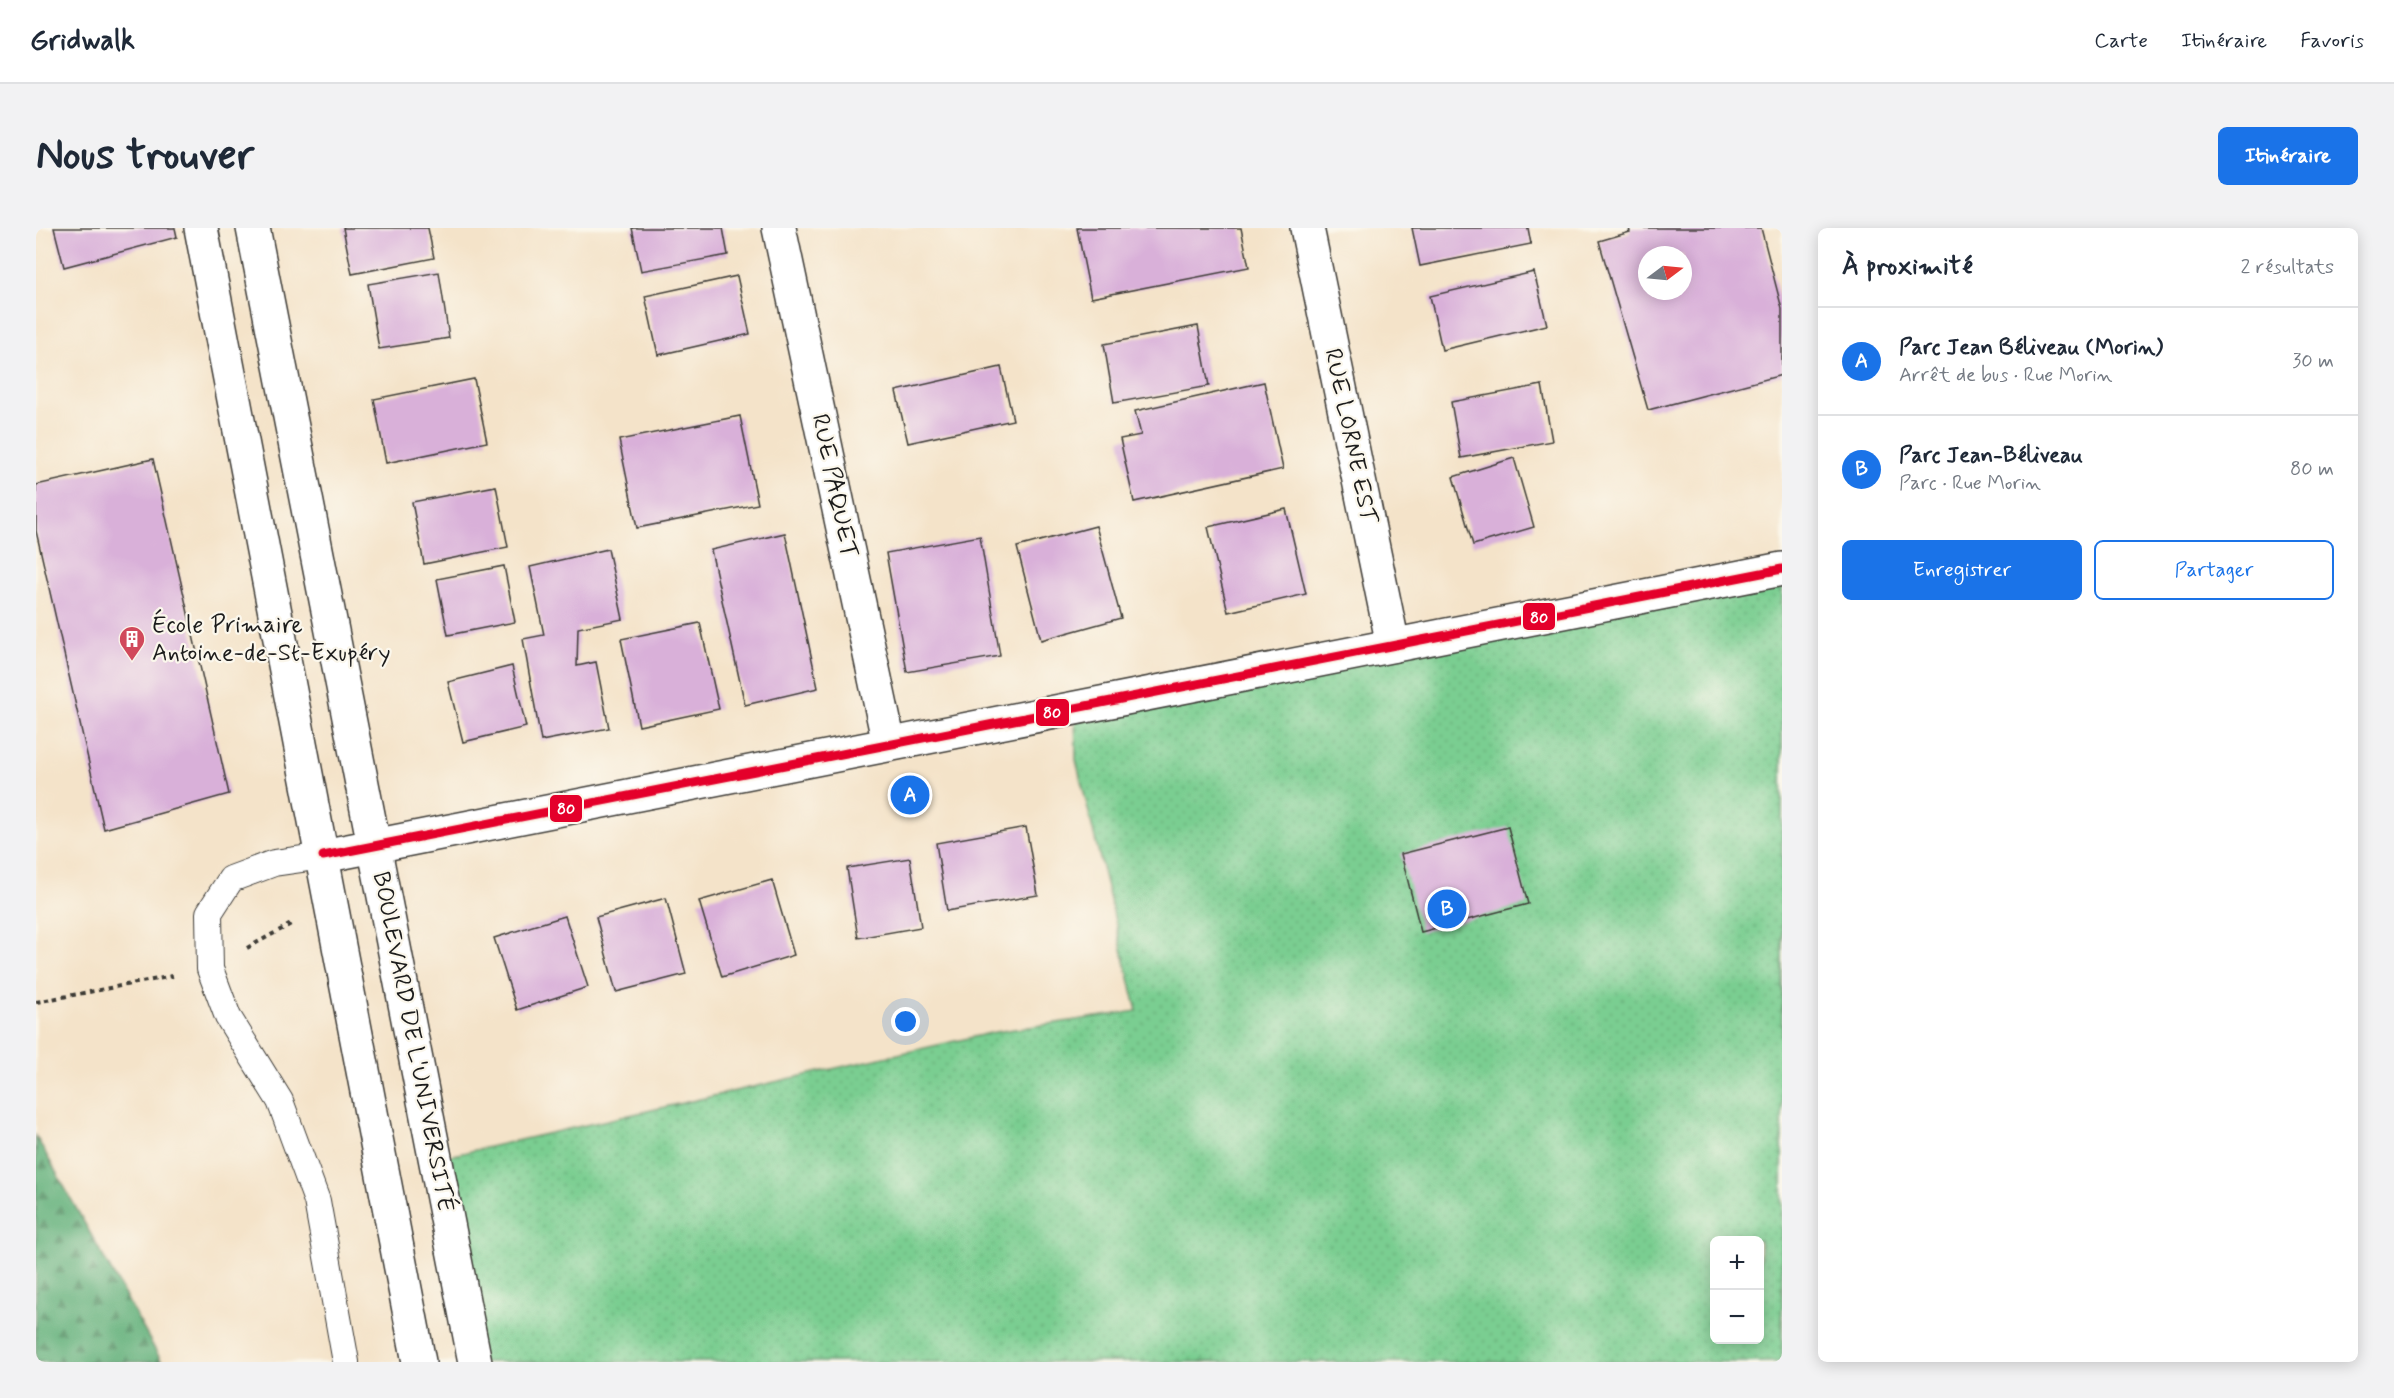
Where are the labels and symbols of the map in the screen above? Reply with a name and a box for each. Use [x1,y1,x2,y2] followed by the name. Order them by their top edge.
[1638,246,1692,300] north arrow
[1316,346,1384,527] street label: RUE LORNE EST
[804,411,864,561] street label: RUE PAQUET
[1522,602,1556,631] line badge: 80
[152,608,390,669] place label: École Primaire Antoine-de-St-Exupéry
[1530,608,1548,629] text: 80
[117,624,147,662] building icon: École Primaire Antoine-de-St-Exupéry
[1035,698,1070,727] line badge: 80
[1043,703,1061,724] text: 80
[890,772,930,818] pin: A
[549,794,583,823] line badge: 80
[557,799,575,820] text: 80
[365,869,463,1215] street label: BOULEVARD DE L'UNIVERSITÉ
[1428,886,1466,932] pin: B
[891,1007,920,1036] your location

